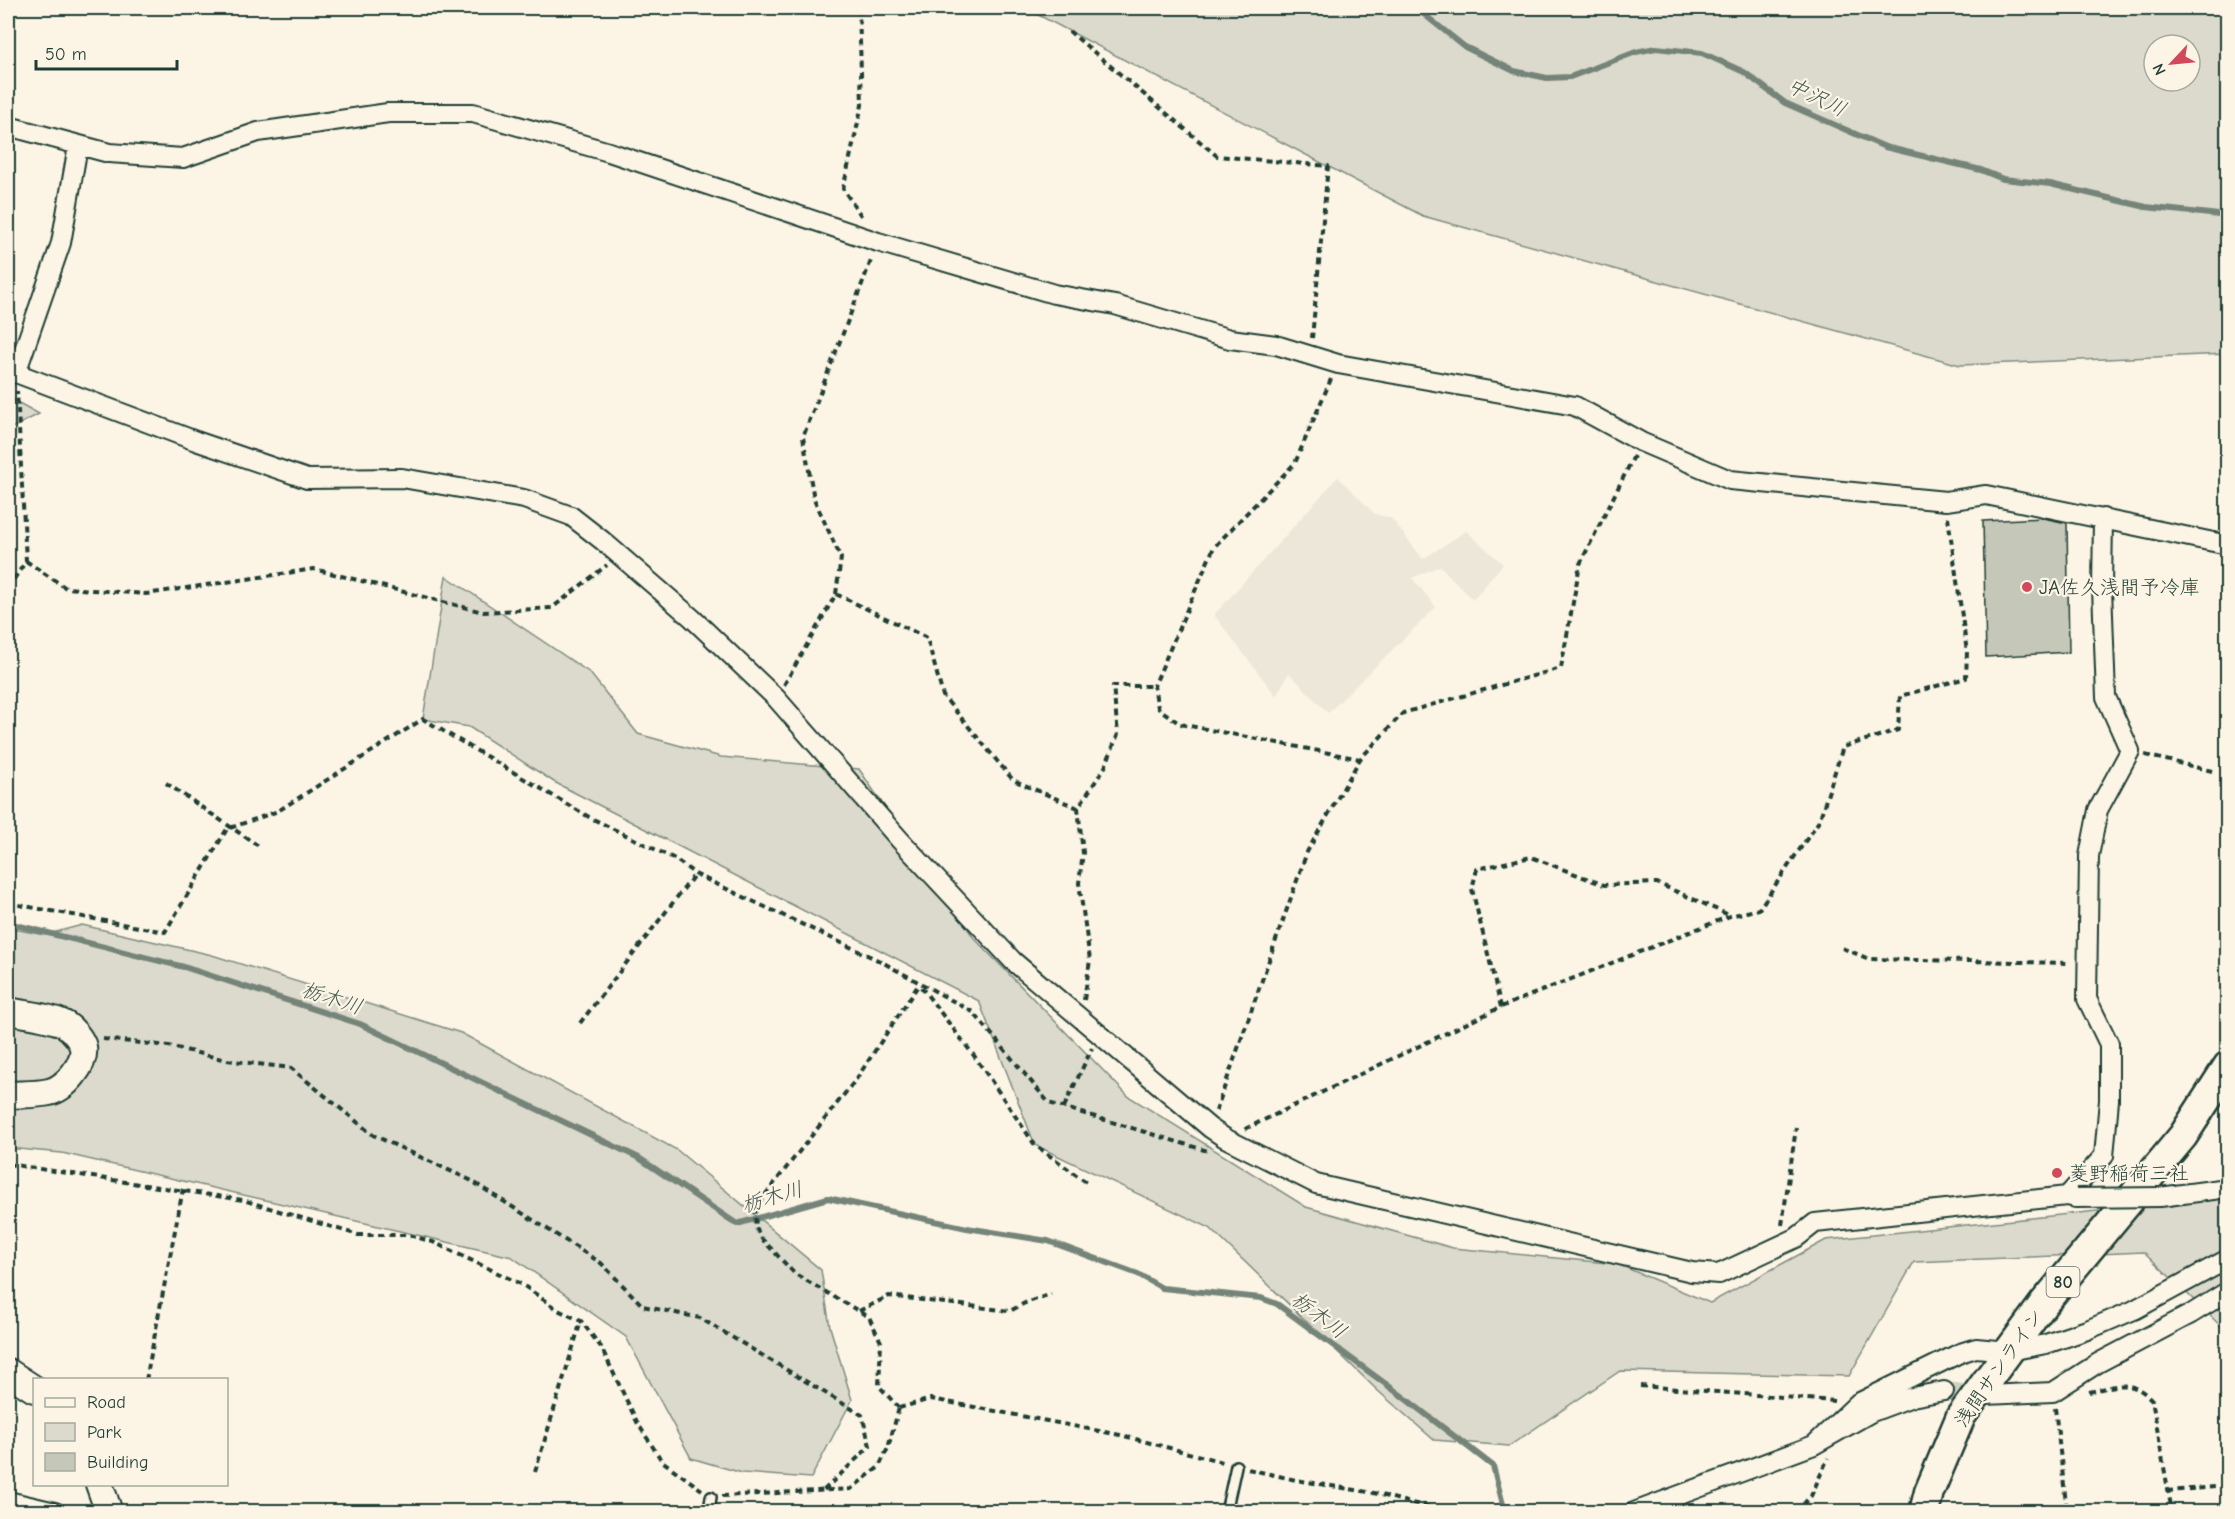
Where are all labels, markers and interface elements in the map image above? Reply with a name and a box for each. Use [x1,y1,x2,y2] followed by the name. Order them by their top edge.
[36,33,177,71] scale bar
[2142,33,2202,93] north arrow
[45,44,87,65] text: 50 m
[2149,61,2170,78] text: N
[1783,72,1851,122] water label: 中沢川
[2039,576,2200,599] place label: JA佐久浅間予冷庫
[2020,580,2034,594] marker: JA佐久浅間予冷庫
[298,977,366,1019] water label: 栃木川
[2069,1162,2189,1185] place label: 菱野稲荷三社
[2050,1166,2064,1180] marker: 菱野稲荷三社
[738,1177,806,1217] water label: 栃木川
[2046,1267,2080,1297] road number: 80
[1287,1286,1351,1344] water label: 栃木川
[1950,1304,2048,1432] street label: 浅間サンライン
[33,1378,228,1486] legend
[87,1392,126,1413] text: Road
[87,1422,122,1443] text: Park
[87,1452,149,1473] text: Building

